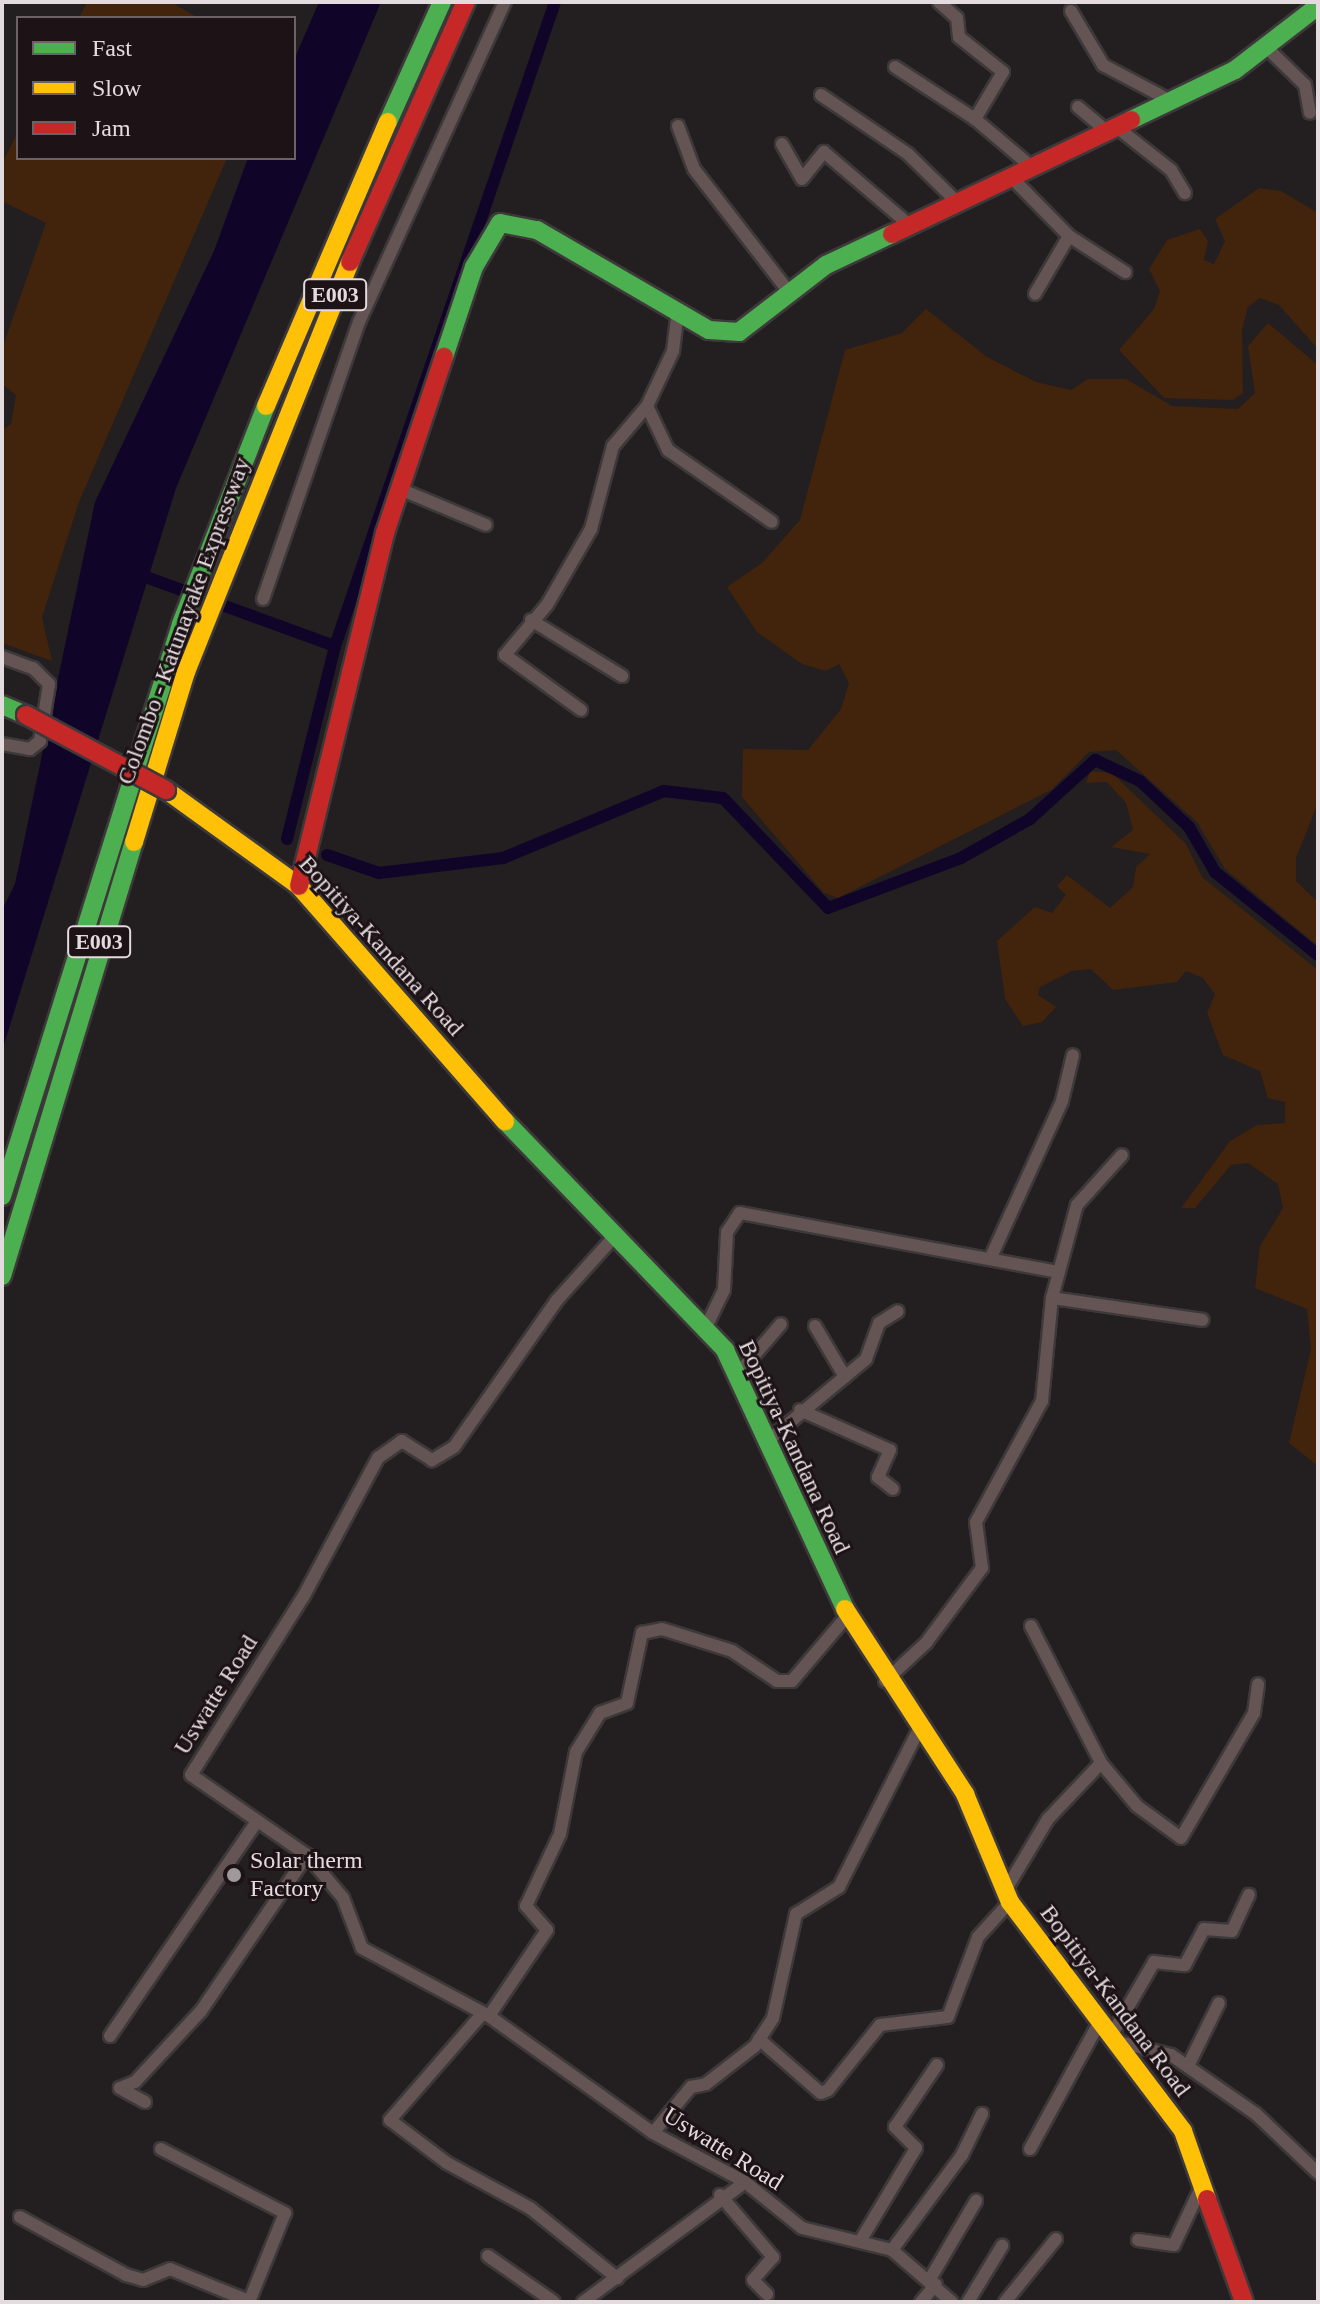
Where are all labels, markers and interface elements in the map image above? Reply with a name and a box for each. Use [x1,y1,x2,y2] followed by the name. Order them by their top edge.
[16,16,296,160] legend
[92,35,132,61] text: Fast
[92,75,141,101] text: Slow
[92,115,131,141] text: Jam
[303,277,367,313] road number: E003
[111,454,257,788] street label: Colombo - Katunayake Expressway
[292,850,470,1042] street label: Bopitiya-Kandana Road
[67,924,131,960] road number: E003
[732,1336,856,1558] street label: Bopitiya-Kandana Road
[168,1630,264,1760] street label: Uswatte Road
[250,1847,363,1903] place label: Solar therm Factory
[225,1866,243,1884] marker: Solar therm Factory
[1034,1899,1196,2103] street label: Bopitiya-Kandana Road
[658,2101,788,2197] street label: Uswatte Road

